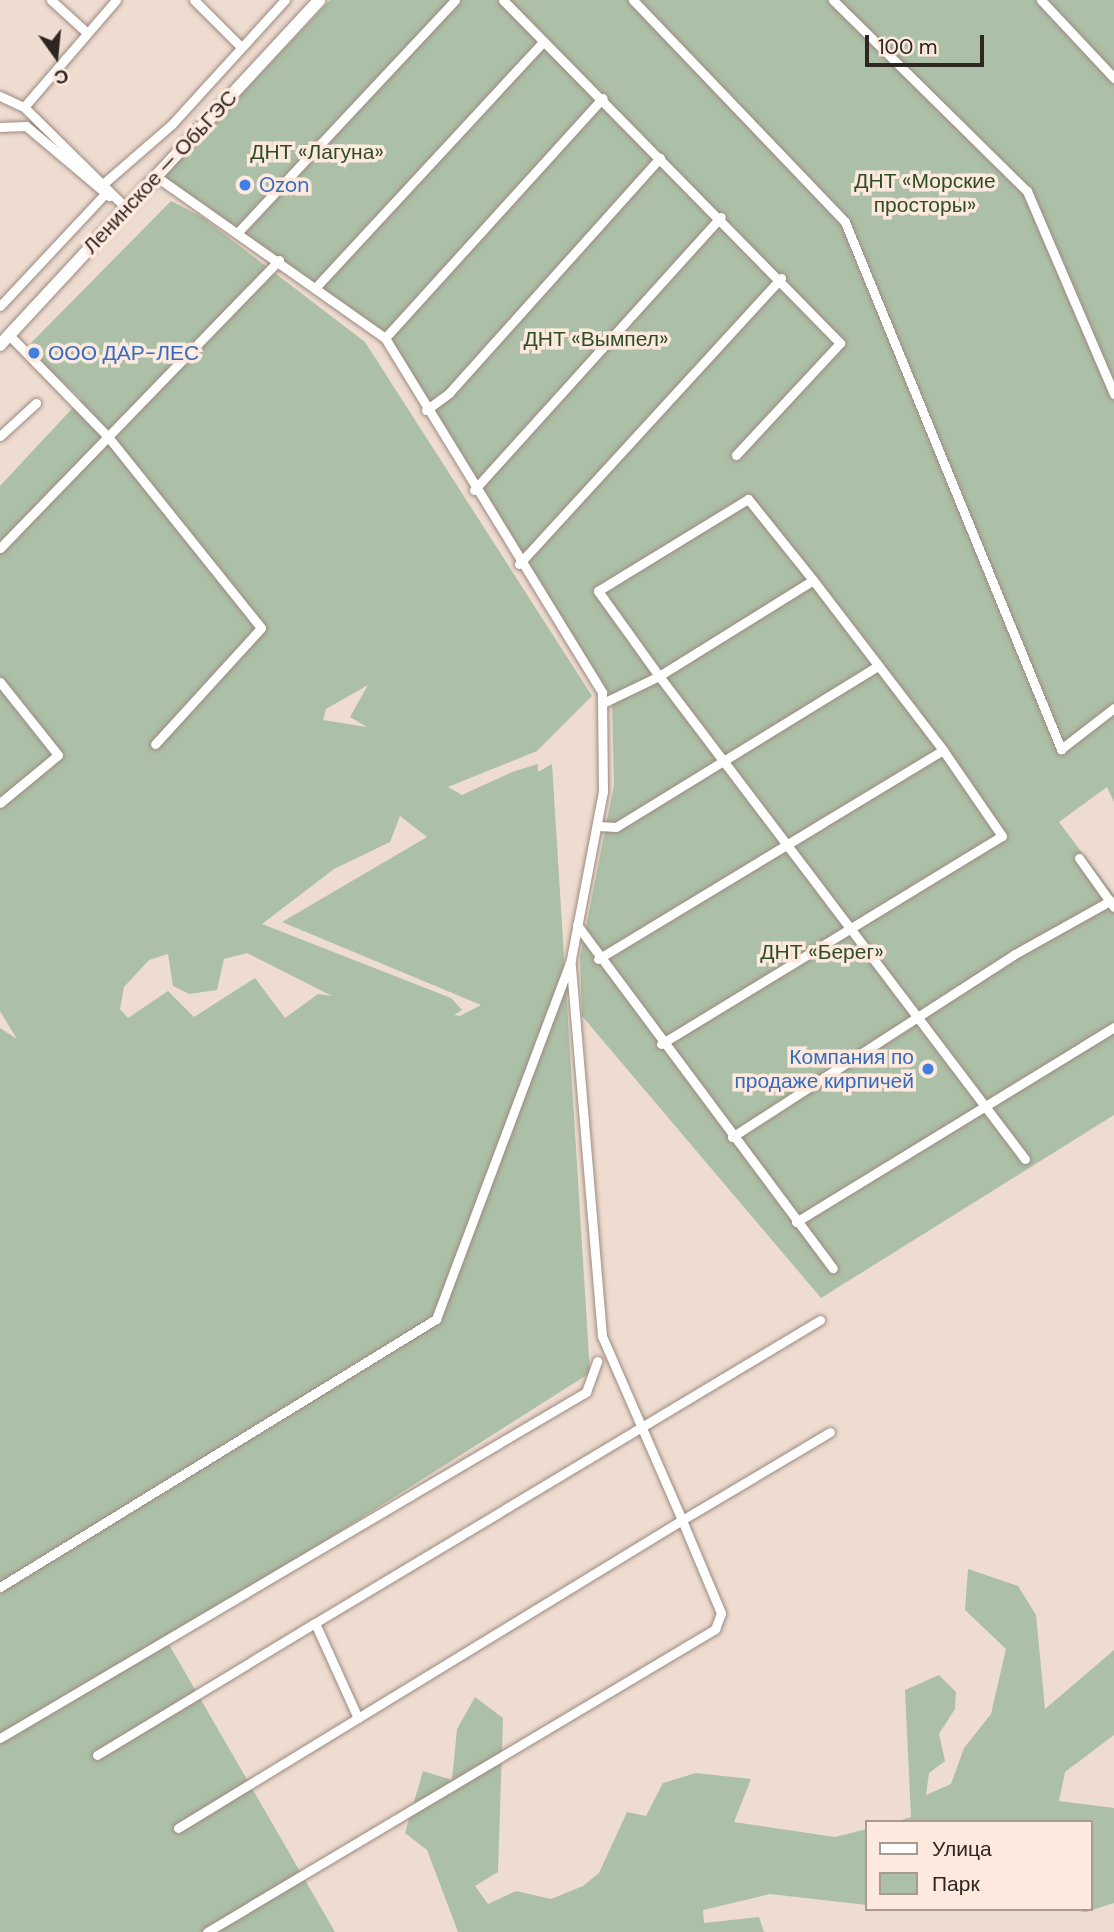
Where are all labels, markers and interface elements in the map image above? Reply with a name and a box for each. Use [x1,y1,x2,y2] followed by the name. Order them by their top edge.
[21,21,91,91] north arrow
[869,21,988,65] scale bar
[878,33,938,61] text: 100 m
[52,63,71,91] text: С
[78,85,242,259] street label: Ленинское — ОбьГЭС
[250,139,384,165] park label: ДНТ «Лагуна»
[854,168,996,218] park label: ДНТ «Морские просторы»
[259,172,309,198] place label: Ozon
[237,177,253,193] marker: Ozon
[524,326,668,352] park label: ДНТ «Вымпел»
[48,340,199,366] place label: ООО ДАР-ЛЕС
[26,345,42,361] marker: ООО ДАР-ЛЕС
[760,939,884,965] park label: ДНТ «Берег»
[734,1044,914,1094] place label: Компания по продаже кирпичей
[920,1061,936,1077] marker: Компания по продаже кирпичей
[866,1820,1093,1911] legend
[932,1835,992,1863] text: Улица
[932,1870,980,1898] text: Парк

